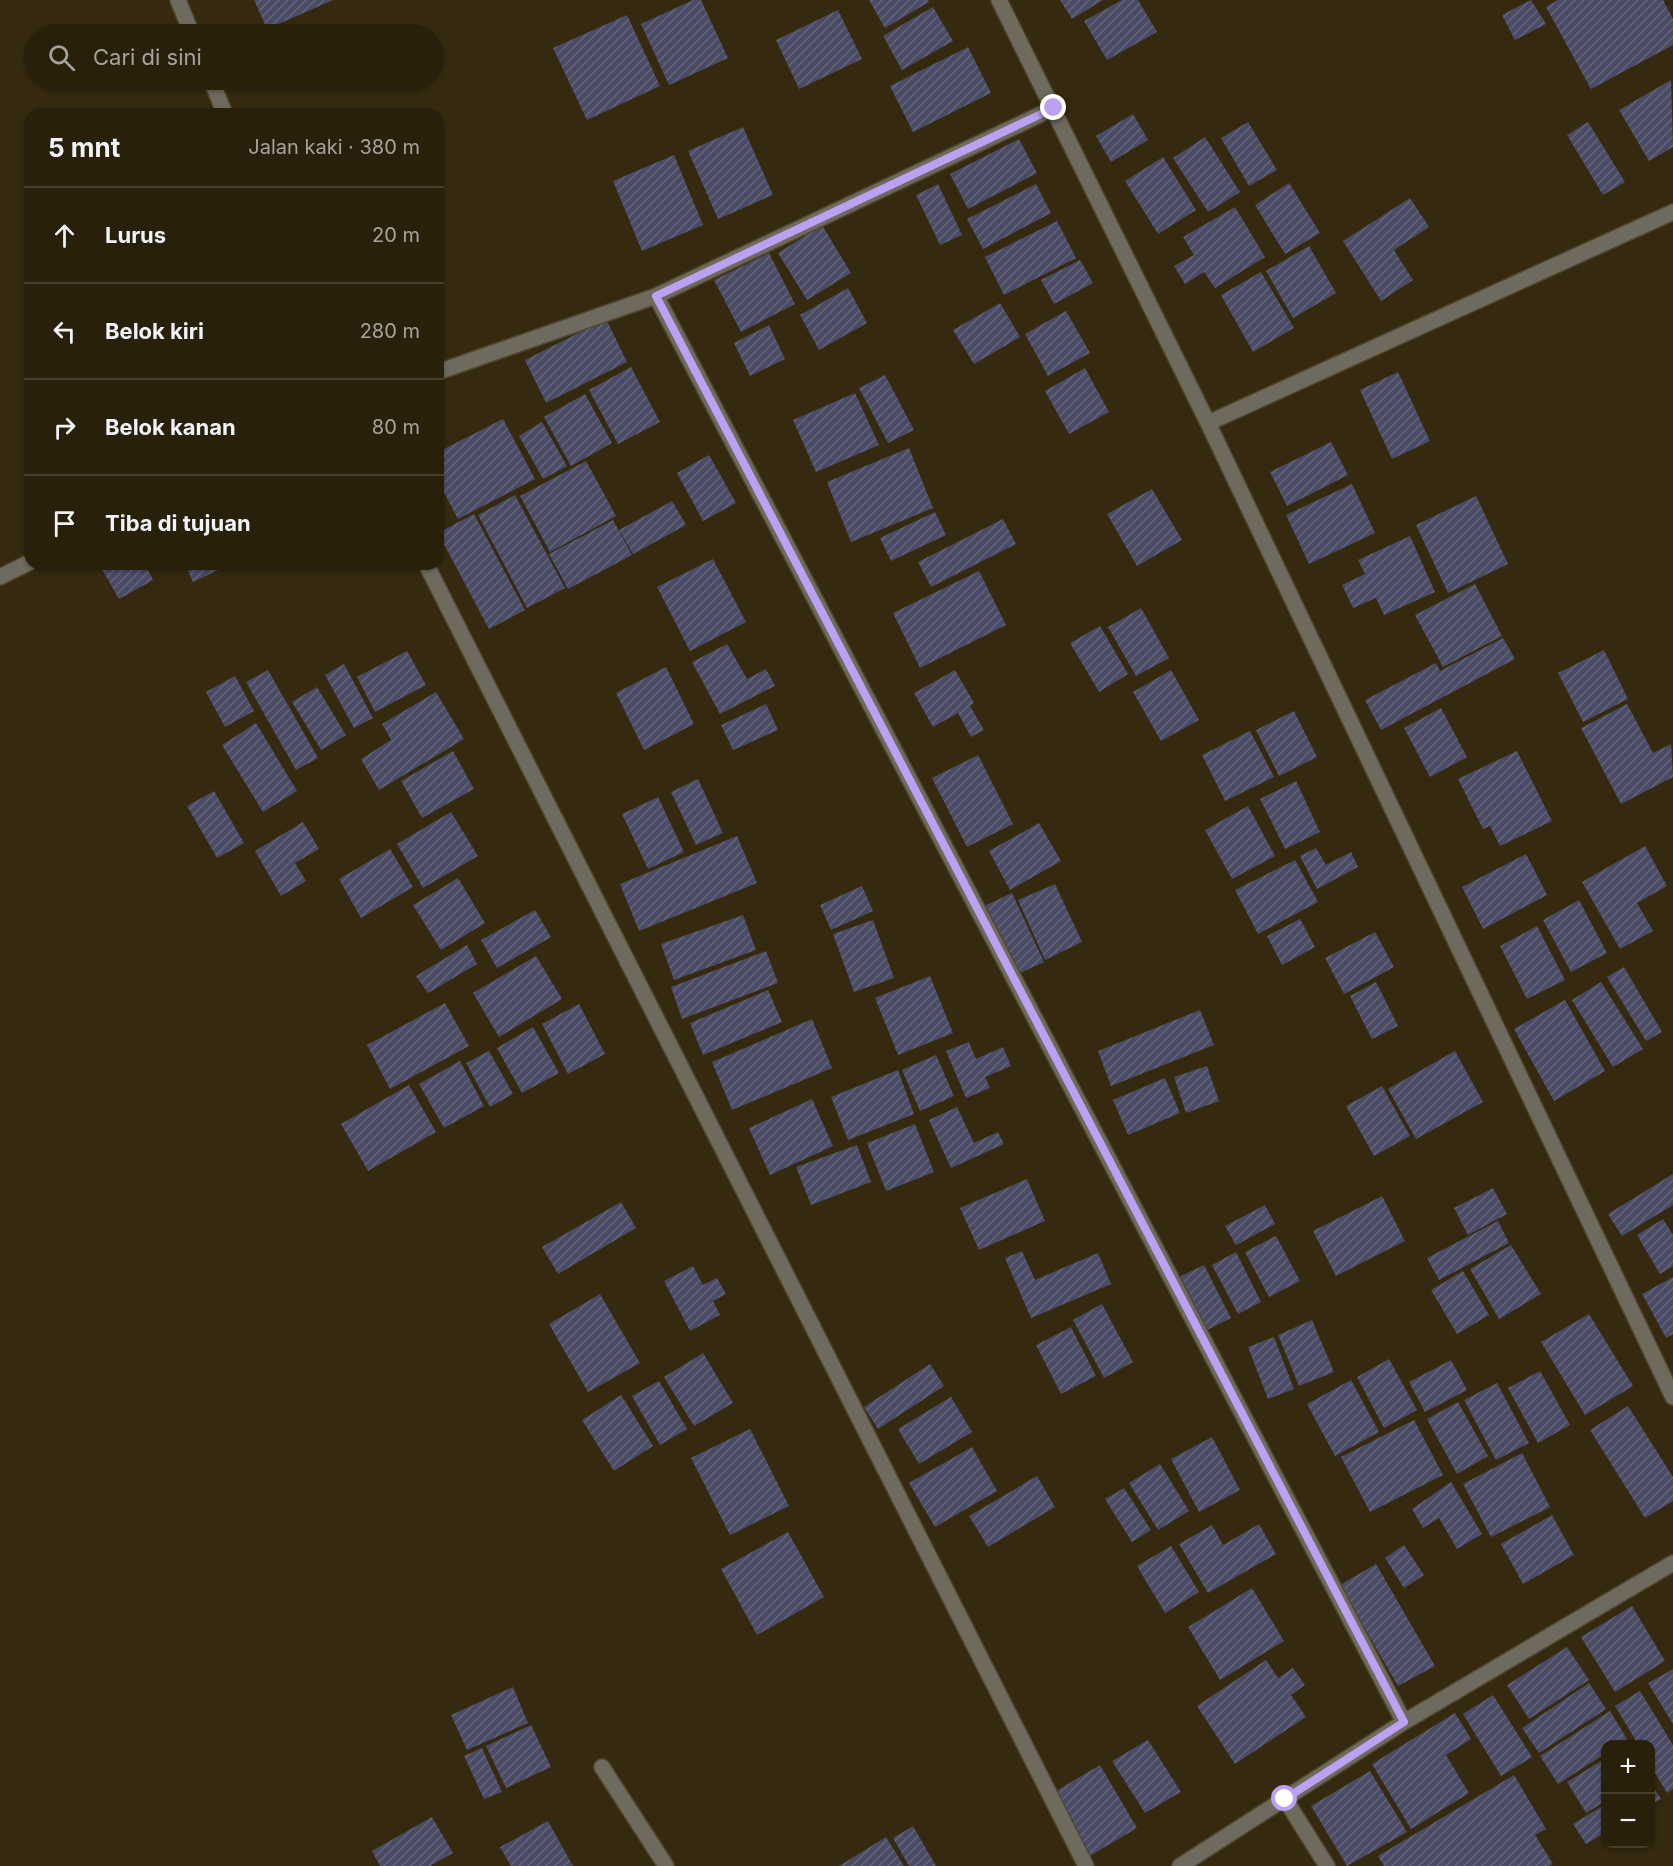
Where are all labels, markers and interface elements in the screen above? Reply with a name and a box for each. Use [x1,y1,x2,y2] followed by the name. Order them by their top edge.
[24,24,444,90] search box
[45,41,78,74] icon: search
[93,44,202,70] text: Cari di sini
[1040,94,1066,120] route end
[48,132,120,163] text: 5 mnt
[248,135,420,159] text: Jalan kaki · 380 m
[48,219,81,252] icon: ahead
[105,222,166,248] text: Lurus
[372,223,420,247] text: 20 m
[48,315,81,348] icon: left
[105,318,204,344] text: Belok kiri
[360,319,420,343] text: 280 m
[48,411,81,444] icon: right
[105,414,236,440] text: Belok kanan
[372,415,420,439] text: 80 m
[48,507,81,540] icon: arrive
[105,510,251,536] text: Tiba di tujuan
[1601,1740,1655,1848] map controls
[1601,1740,1655,1794] button: +
[1271,1785,1297,1811] route start
[1601,1794,1655,1848] button: −

